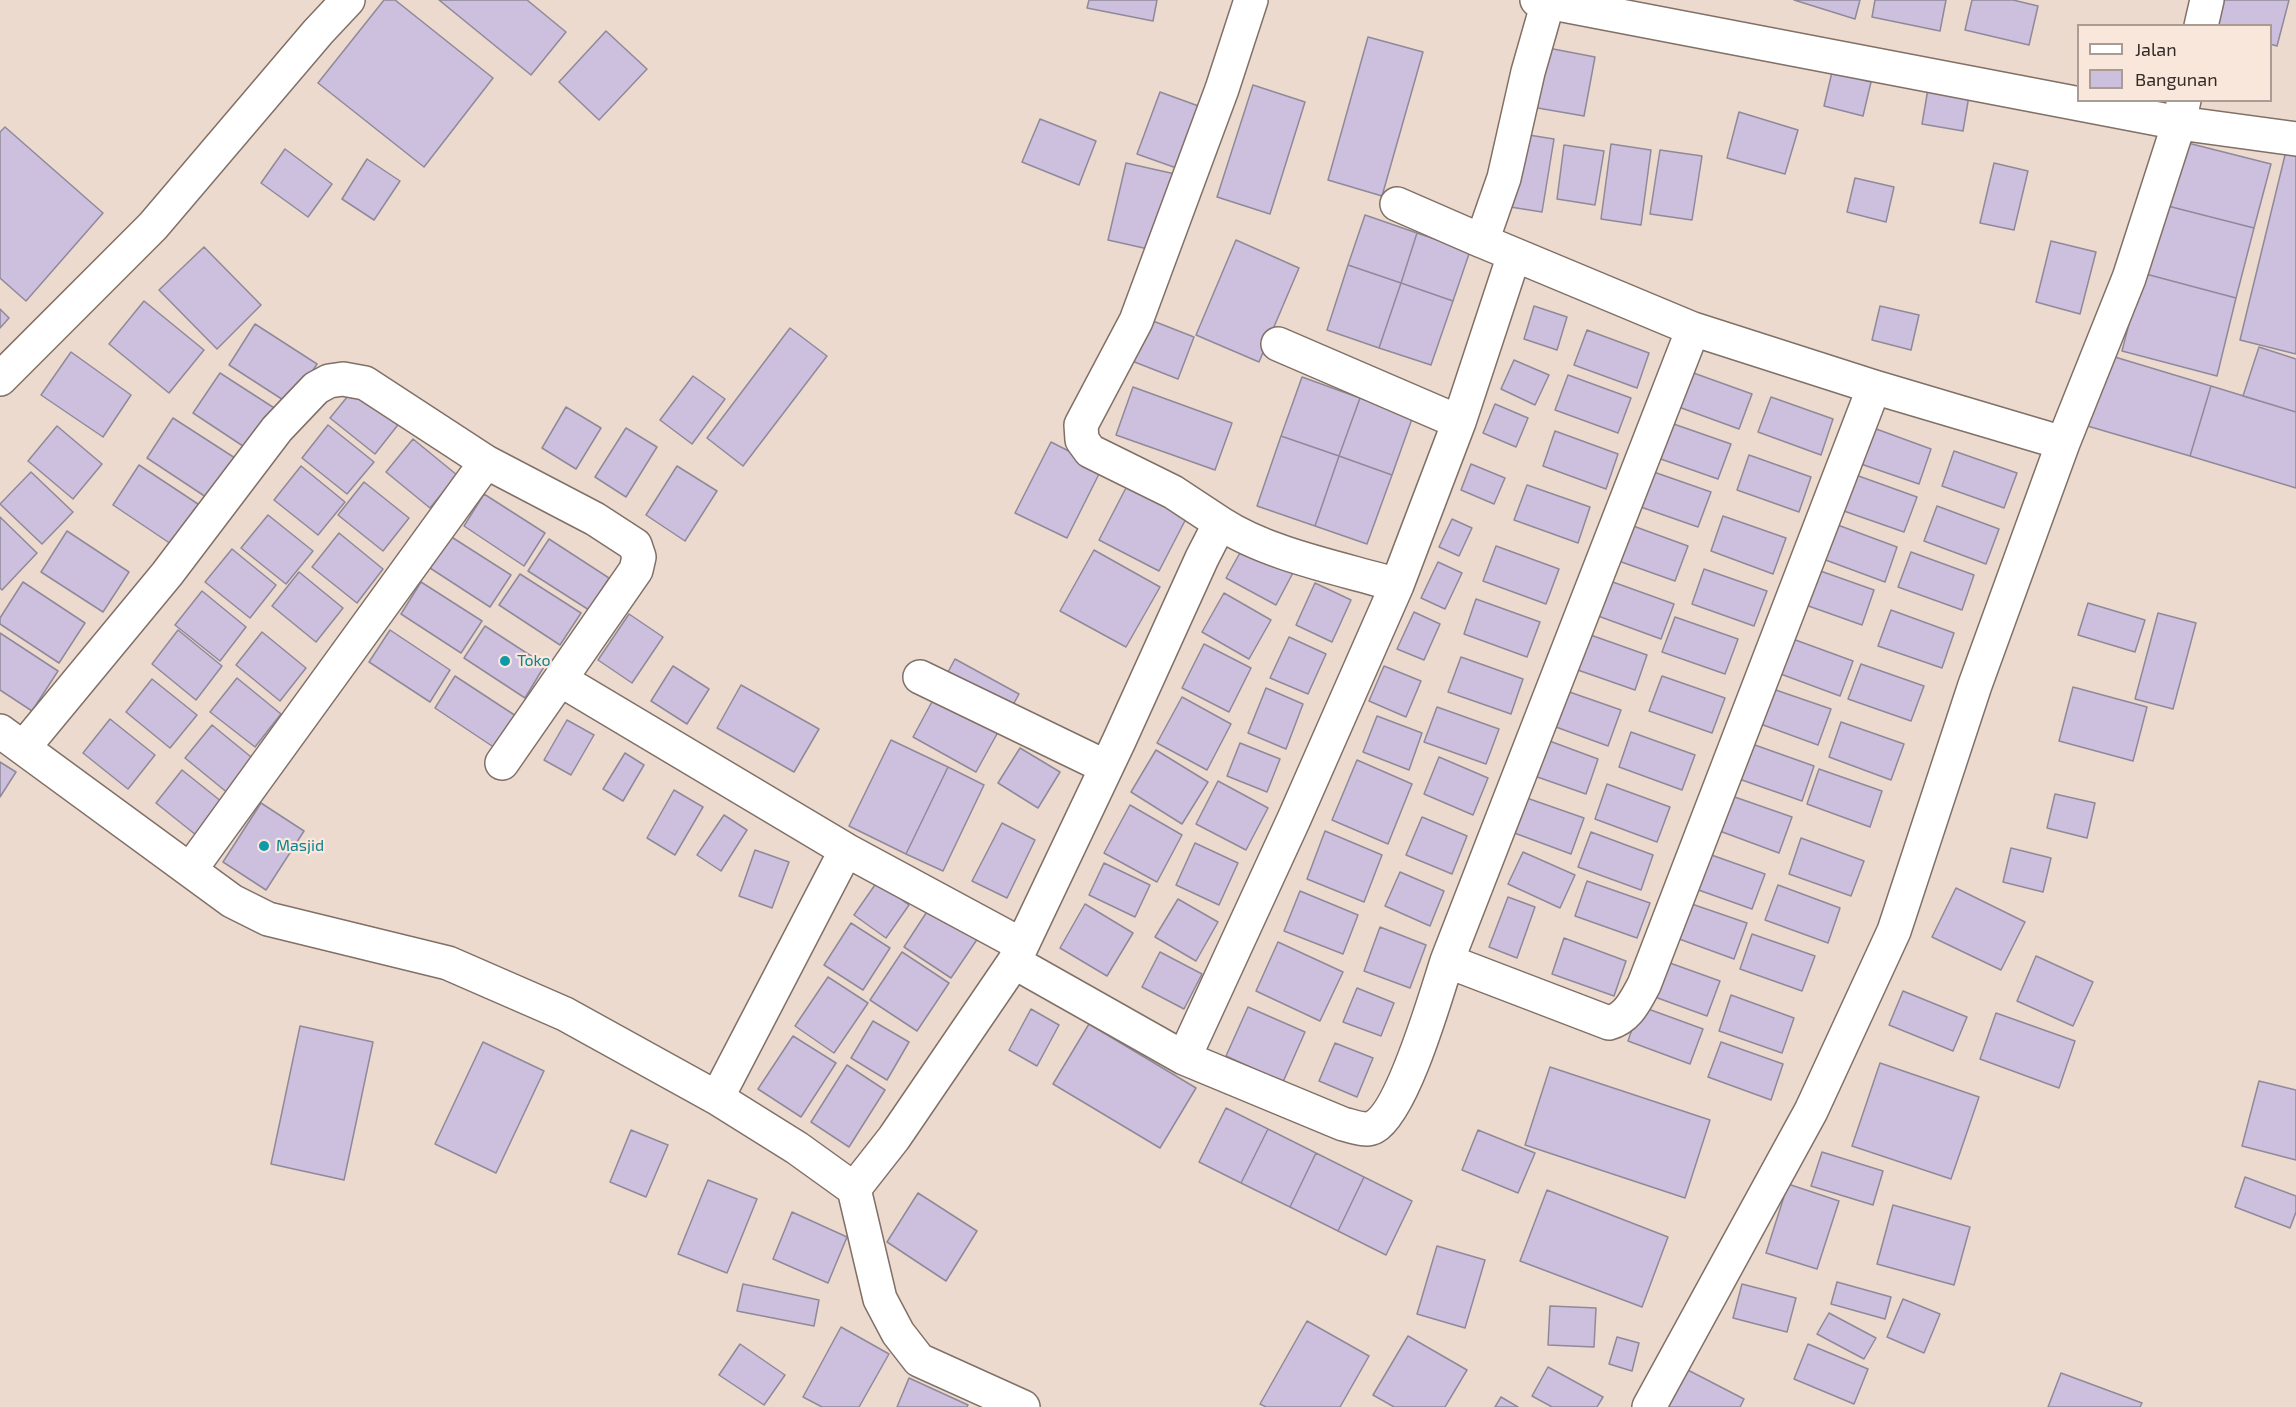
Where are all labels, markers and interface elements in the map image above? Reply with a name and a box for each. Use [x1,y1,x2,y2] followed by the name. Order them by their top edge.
[2077,24,2272,102] legend
[2135,38,2177,60] text: Jalan
[2135,68,2218,90] text: Bangunan
[517,651,551,671] place label: Toko
[498,654,512,668] marker: Toko
[276,836,324,856] place label: Masjid
[257,839,271,853] marker: Masjid

